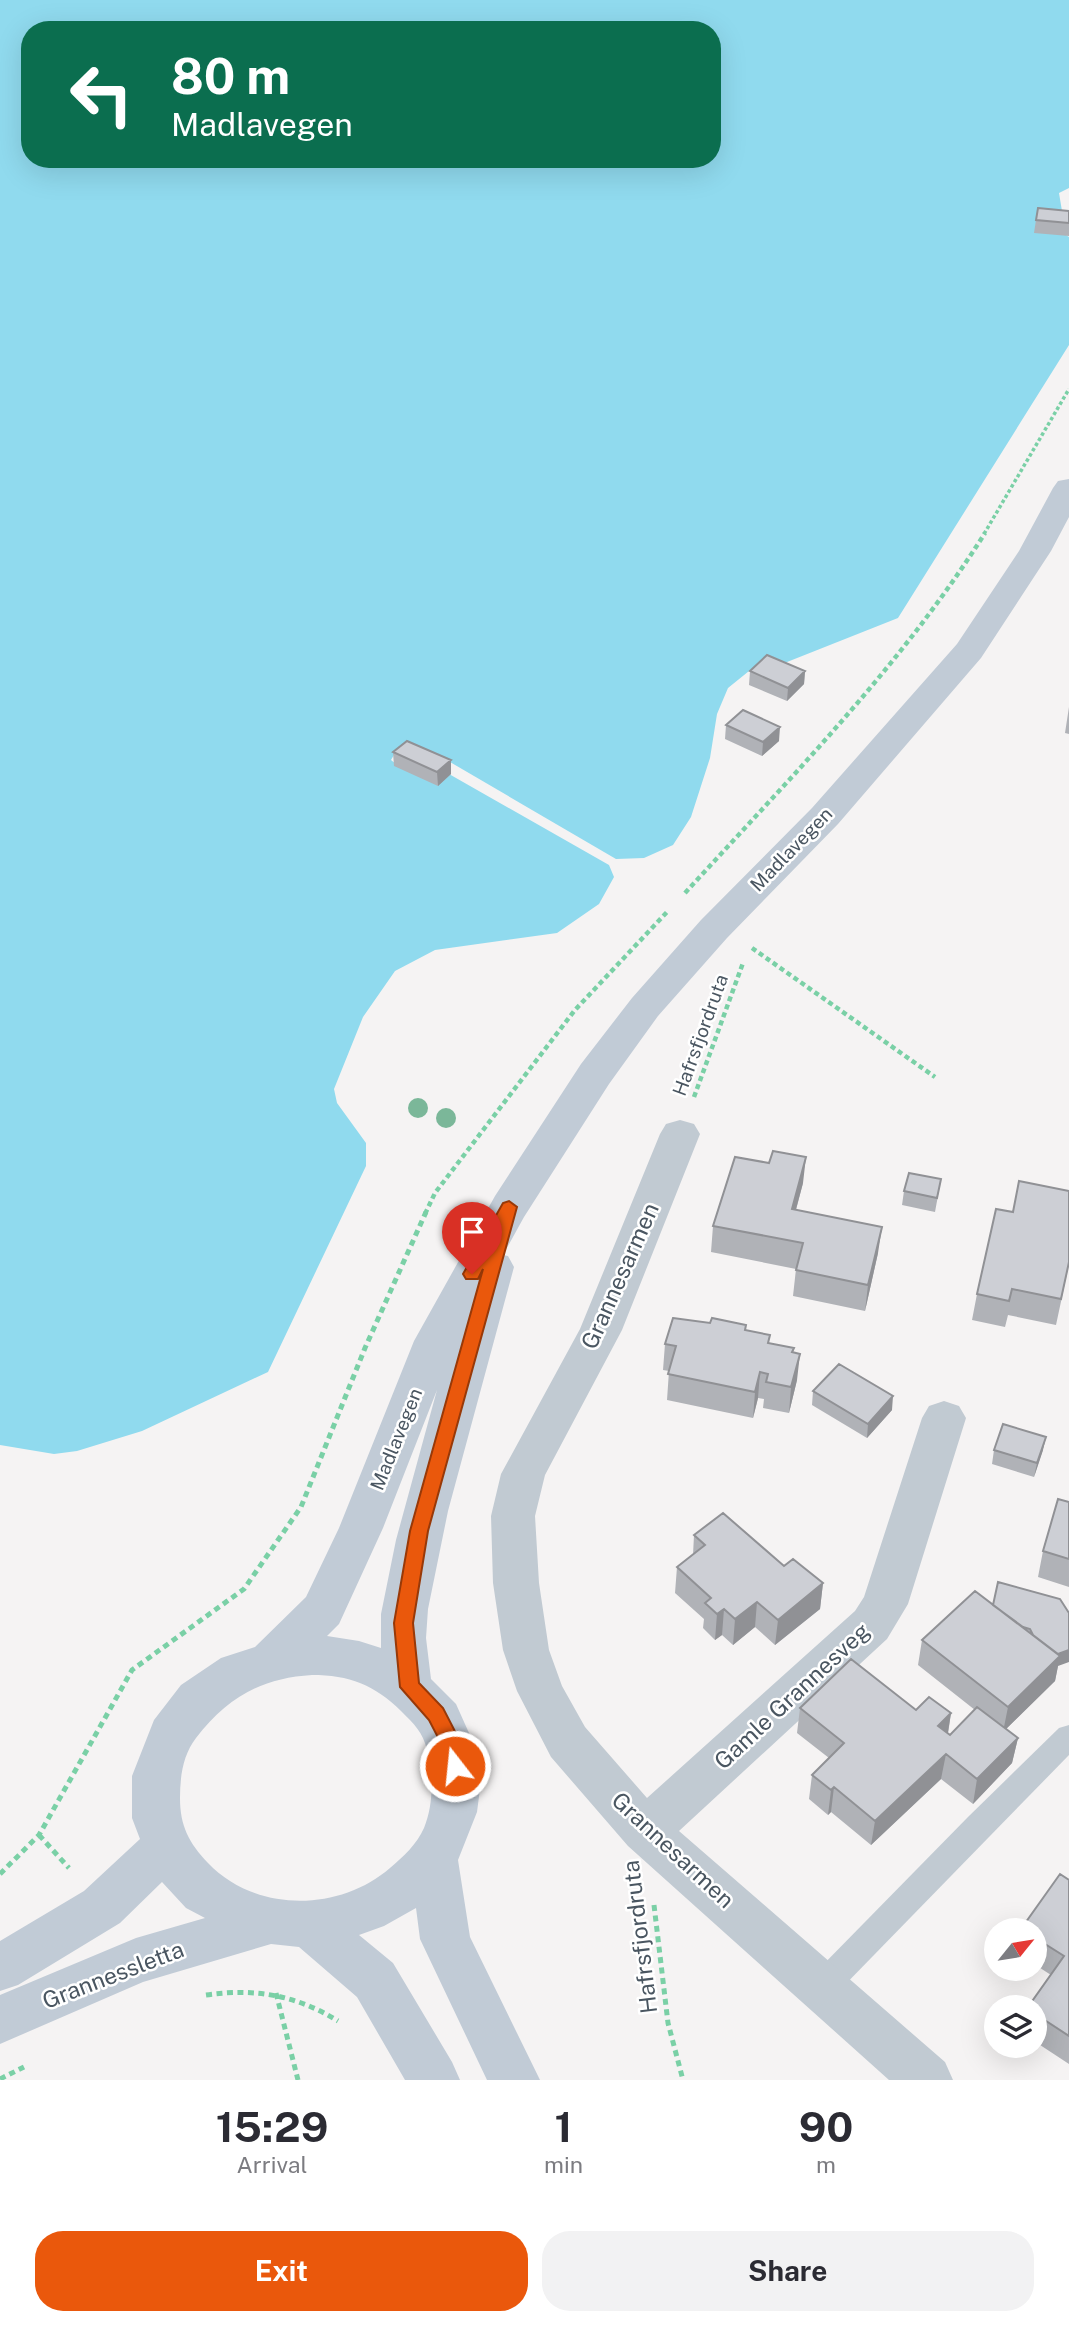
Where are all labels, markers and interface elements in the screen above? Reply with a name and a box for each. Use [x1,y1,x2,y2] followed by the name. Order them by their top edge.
[171,47,290,105] text: 80 m
[56,49,147,140] icon: left
[171,106,353,143] text: Madlavegen
[746,803,836,895] street label: Madlavegen
[668,971,732,1099] street label: Hafrsfjordruta
[575,1198,664,1353] street label: Grannesarmen
[442,1202,502,1274] pin
[453,1213,491,1251] icon: arrive
[366,1385,426,1493] street label: Madlavegen
[709,1617,875,1774] street label: Gamle Grannesveg
[418,1729,492,1803] position arrow
[607,1786,740,1913] street label: Grannesarmen
[617,1859,662,2015] street label: Hafrsfjordruta
[984,1918,1046,1981] north arrow
[984,1918,1047,2058] map controls
[38,1935,187,2014] street label: Grannessletta
[984,1995,1047,2058] button: layers
[216,2102,328,2151] text: 15:29
[555,2102,573,2151] text: 1
[799,2102,853,2151] text: 90
[237,2151,308,2178] text: Arrival
[544,2151,583,2178] text: min
[816,2151,836,2178] text: m
[35,2231,528,2311] button: Exit
[542,2231,1034,2311] button: Share

